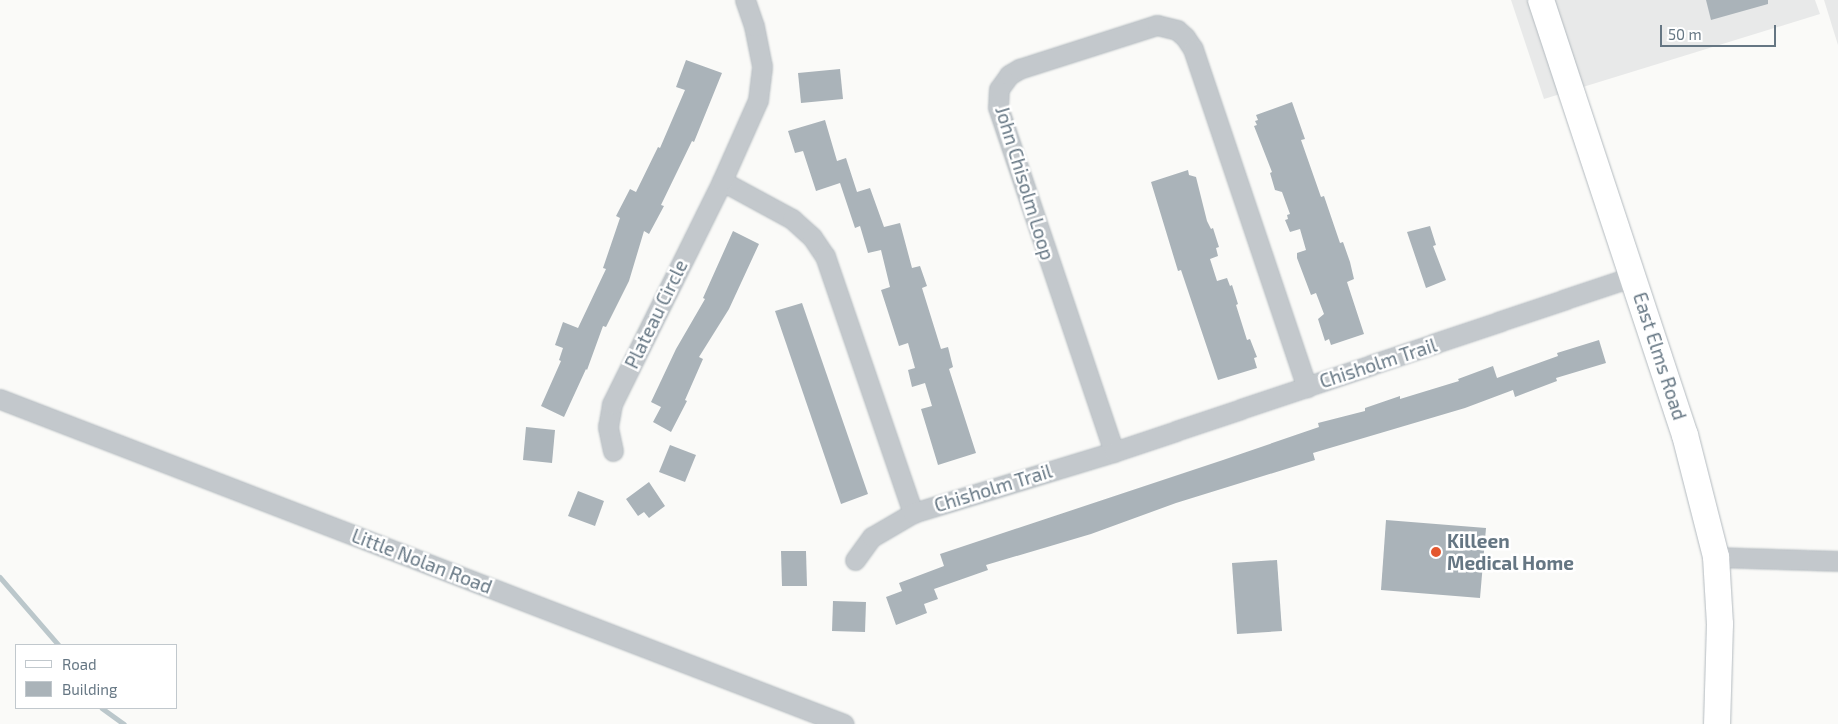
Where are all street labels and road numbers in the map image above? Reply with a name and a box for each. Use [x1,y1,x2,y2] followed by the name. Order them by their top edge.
[991,103,1059,263] street label: John Chisolm Loop
[620,256,692,372] street label: Plateau Circle
[1629,289,1691,423] street label: East Elms Road
[1316,333,1440,393] street label: Chisholm Trail
[931,459,1055,517] street label: Chisholm Trail
[349,524,495,598] street label: Little Nolan Road

